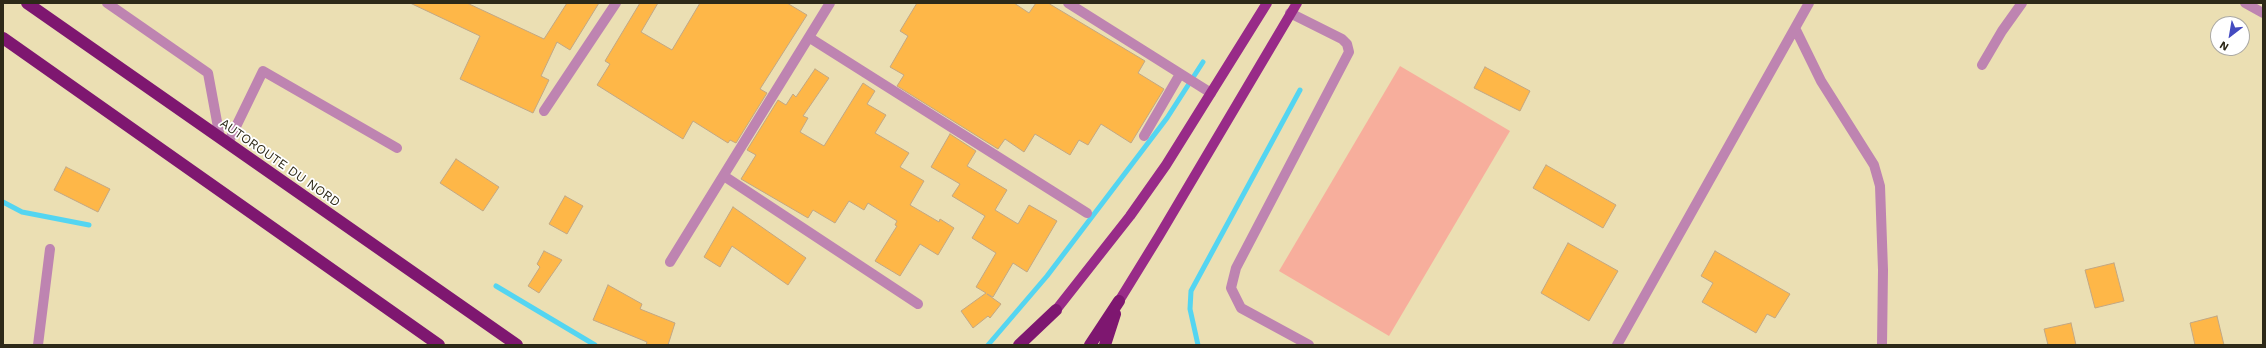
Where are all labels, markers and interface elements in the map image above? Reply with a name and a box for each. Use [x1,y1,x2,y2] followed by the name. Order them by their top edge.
[2210,16,2250,56] north arrow
[2217,38,2231,54] text: N
[217,116,343,210] street label: AUTOROUTE DU NORD

